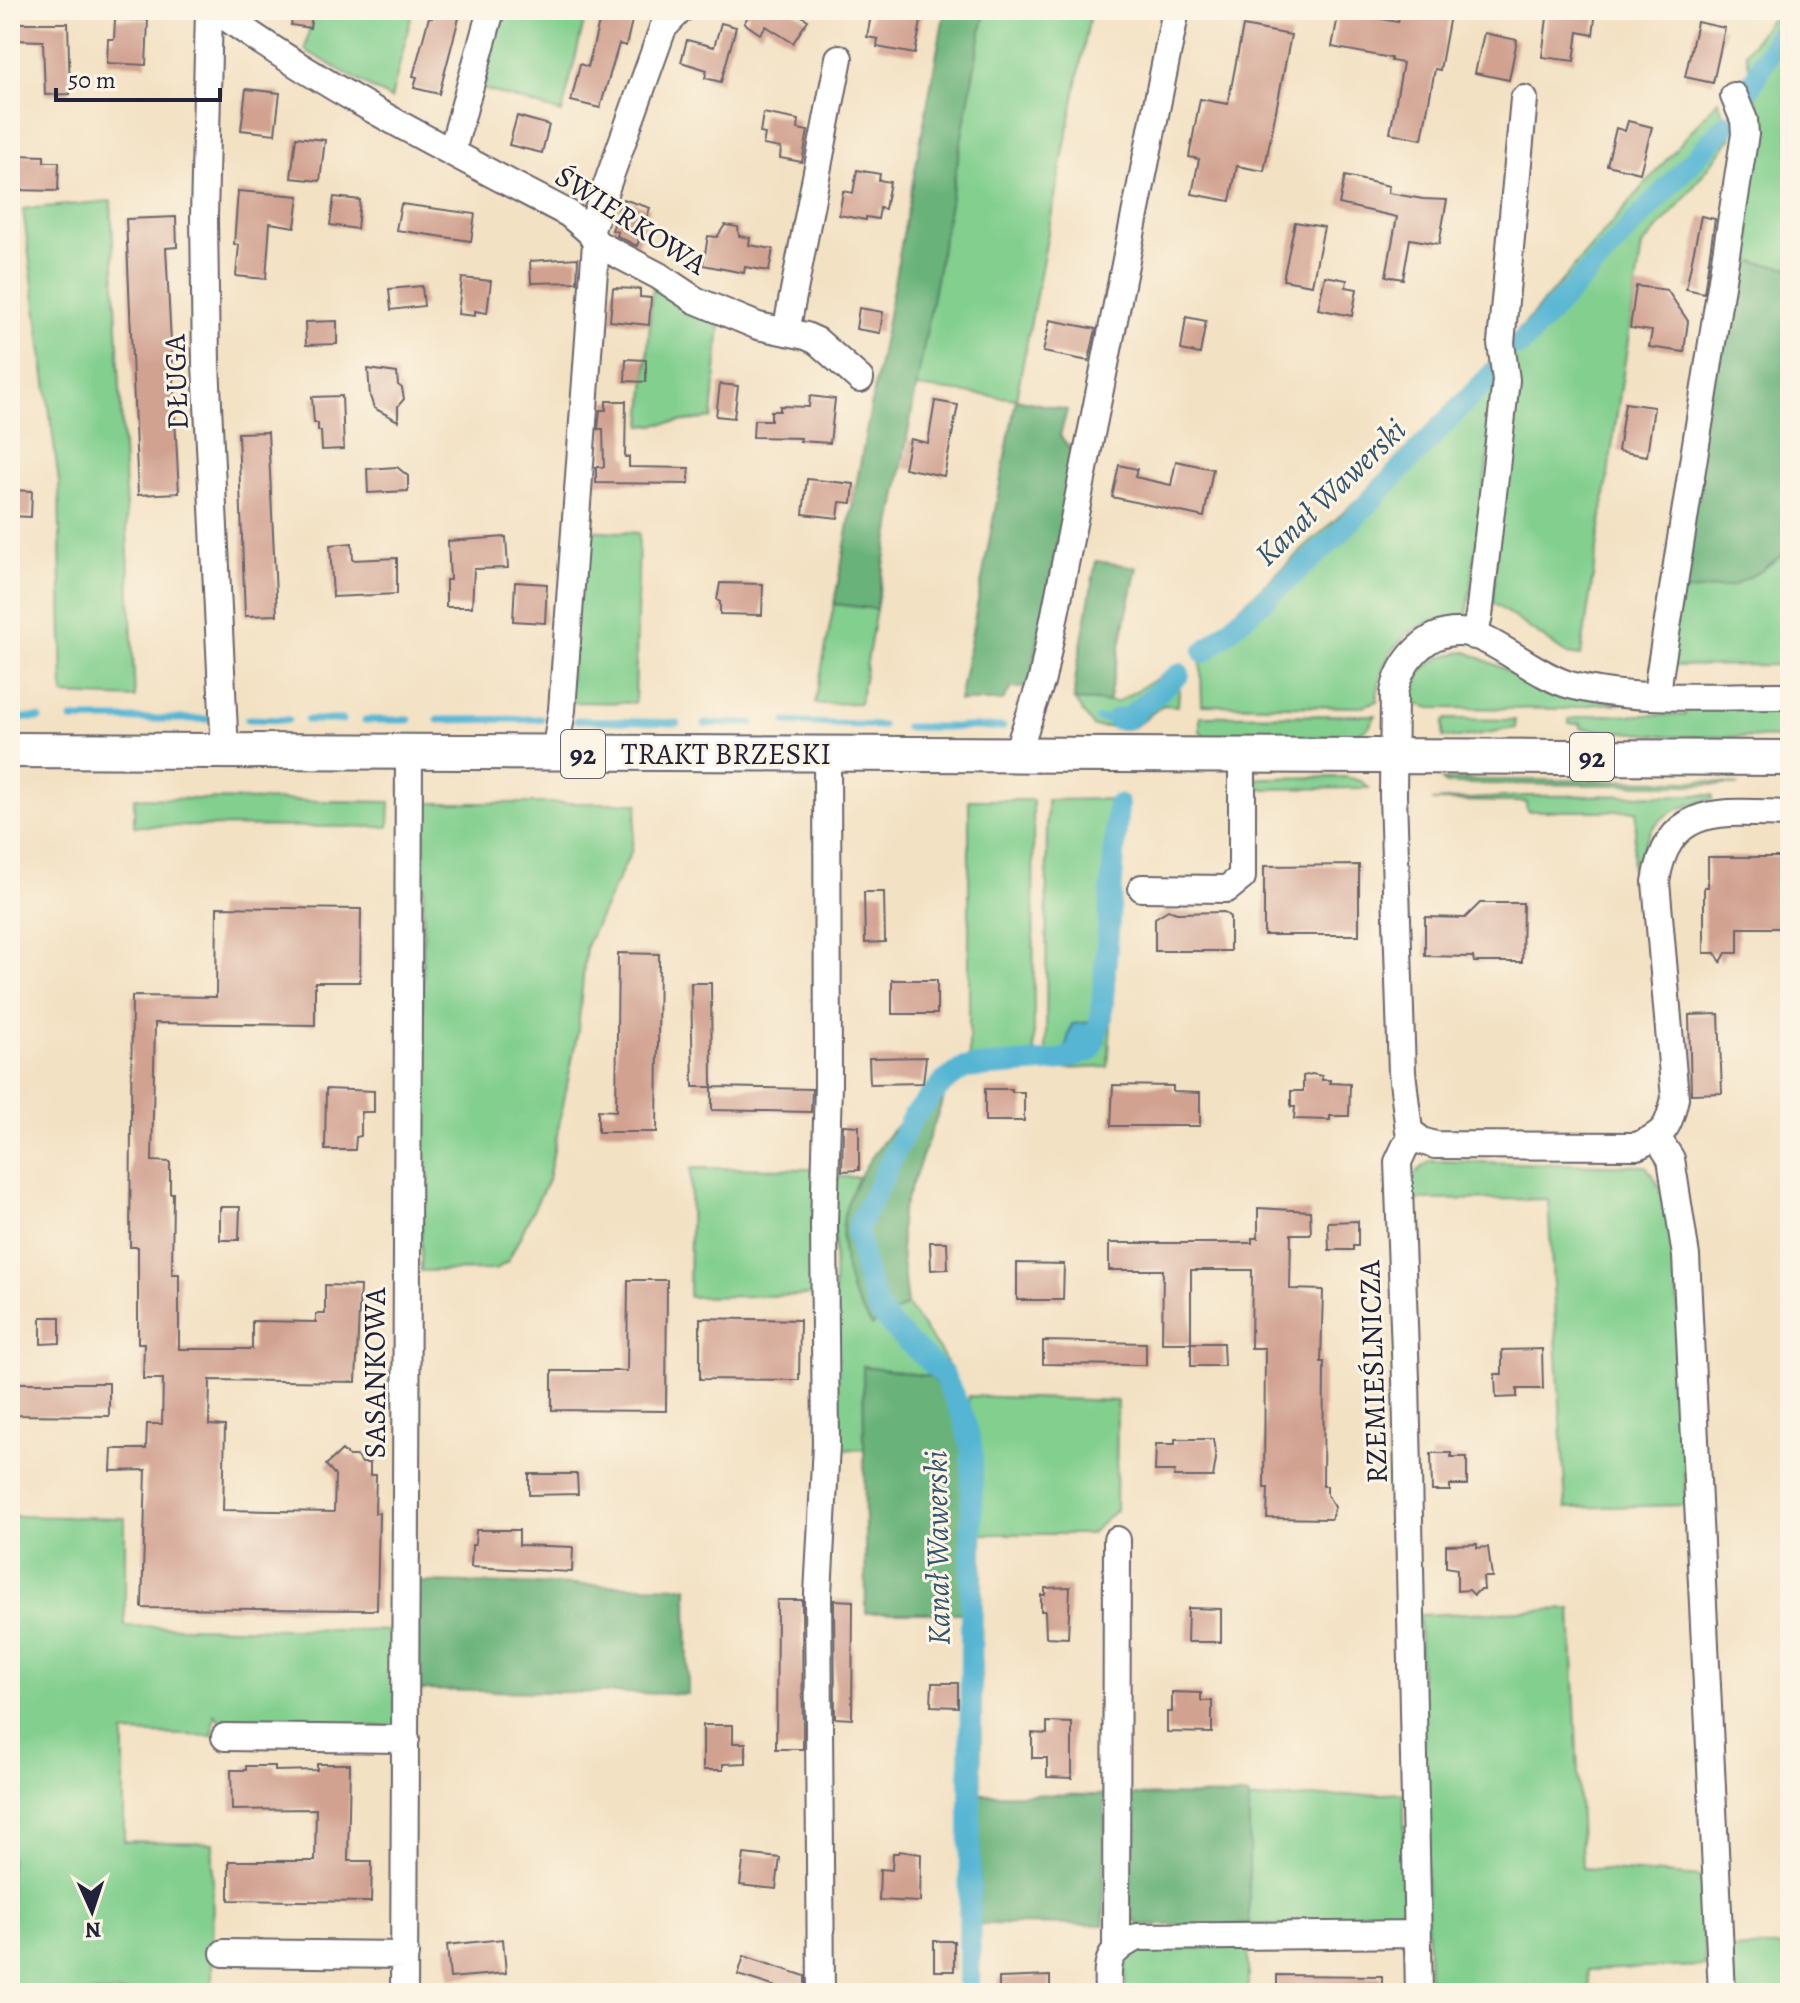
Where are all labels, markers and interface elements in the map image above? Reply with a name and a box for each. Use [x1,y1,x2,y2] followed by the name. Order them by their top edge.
[56,52,220,102] scale bar
[68,64,116,96] text: 50 m
[548,156,715,284] street label: ŚWIERKOWA
[154,333,198,430] street label: DŁUGA
[1245,408,1415,576] water label: Kanał Wawerski
[561,730,605,778] road number: 92
[1570,733,1614,781] road number: 92
[621,734,831,774] street label: TRAKT BRZESKI
[1349,1259,1397,1484] street label: RZEMIEŚLNICZA
[355,1287,395,1458] street label: SASANKOWA
[913,1450,961,1646] water label: Kanał Wawerski
[52,1871,132,1951] north arrow
[84,1915,102,1945] text: N

